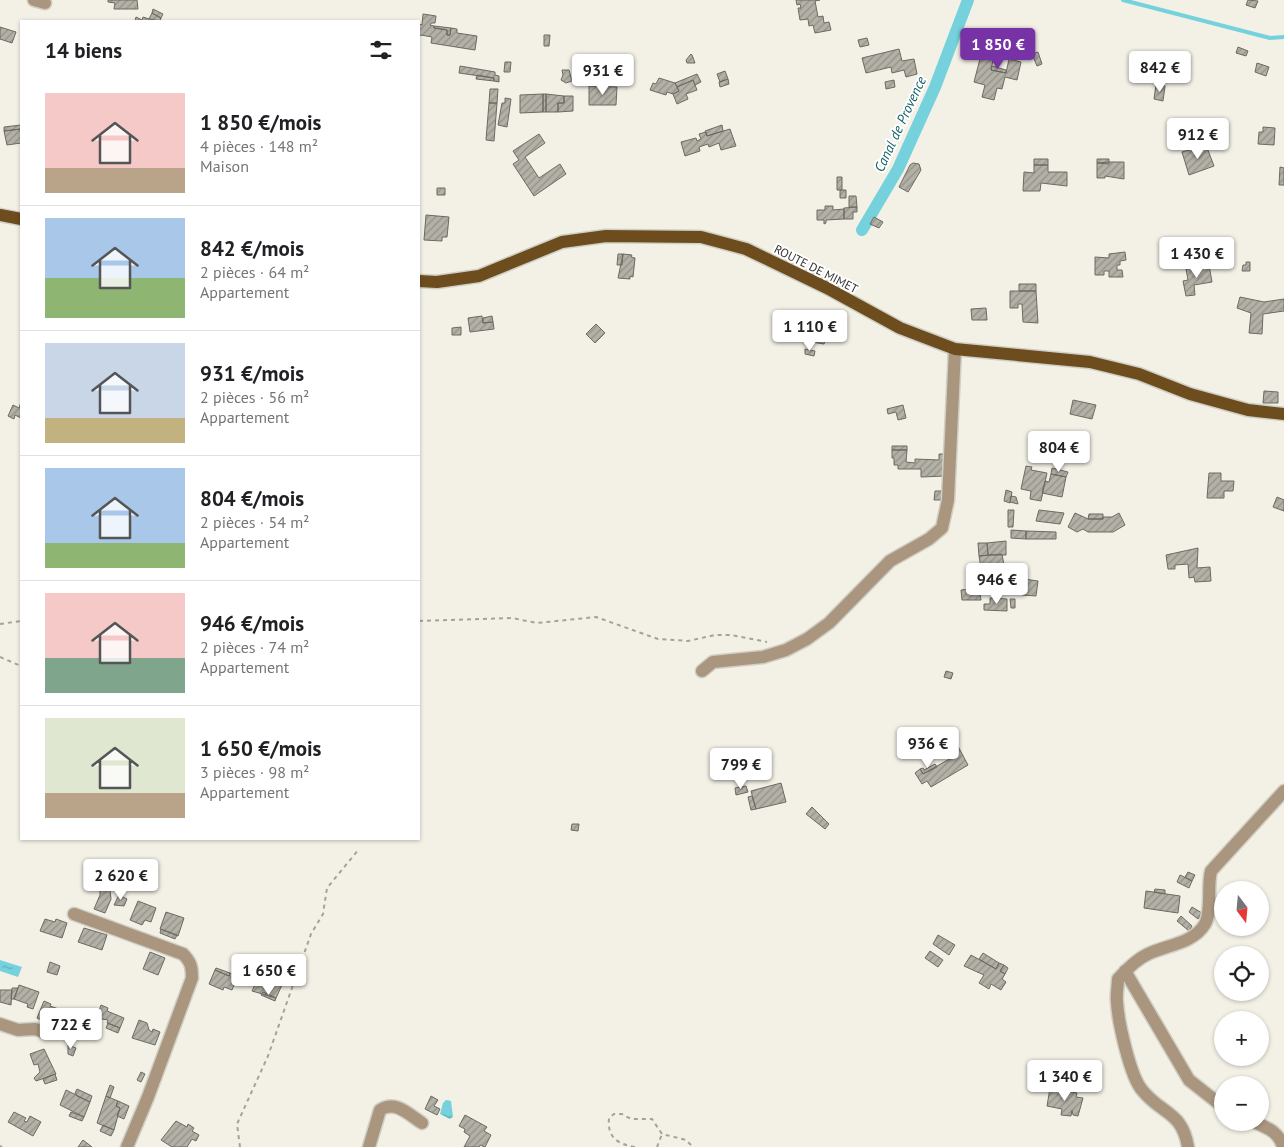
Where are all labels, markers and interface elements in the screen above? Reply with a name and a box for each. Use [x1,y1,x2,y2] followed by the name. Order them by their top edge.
[952,28,1044,70] pin: 1 850 €
[971,34,1025,54] text: 1 850 €
[367,36,395,64] icon: filters
[45,37,122,64] text: 14 biens
[1125,51,1195,93] pin: 842 €
[568,54,638,96] pin: 931 €
[1140,57,1180,77] text: 842 €
[583,60,623,80] text: 931 €
[870,73,930,175] water label: Canal de Provence
[200,109,321,136] text: 1 850 €/mois
[85,113,145,173] icon: home
[1163,118,1233,160] pin: 912 €
[1178,124,1218,144] text: 912 €
[200,136,318,156] text: 4 pièces · 148 m²
[200,156,249,176] text: Maison
[200,235,304,262] text: 842 €/mois
[1151,236,1243,279] pin: 1 430 €
[85,238,145,298] icon: home
[772,241,861,296] street label: ROUTE DE MIMET
[1170,243,1224,263] text: 1 430 €
[200,262,309,282] text: 2 pièces · 64 m²
[200,282,289,302] text: Appartement
[764,310,856,352] pin: 1 110 €
[783,316,837,336] text: 1 110 €
[200,360,304,387] text: 931 €/mois
[85,363,145,423] icon: home
[200,387,309,407] text: 2 pièces · 56 m²
[200,407,289,427] text: Appartement
[1024,430,1094,473] pin: 804 €
[1039,437,1079,457] text: 804 €
[200,485,304,512] text: 804 €/mois
[85,488,145,548] icon: home
[200,512,309,532] text: 2 pièces · 54 m²
[200,532,289,552] text: Appartement
[962,562,1032,605] pin: 946 €
[977,569,1017,589] text: 946 €
[200,610,304,637] text: 946 €/mois
[85,613,145,673] icon: home
[200,637,309,657] text: 2 pièces · 74 m²
[200,657,289,677] text: Appartement
[893,726,963,769] pin: 936 €
[908,733,948,753] text: 936 €
[200,735,321,762] text: 1 650 €/mois
[85,738,145,798] icon: home
[706,748,776,790] pin: 799 €
[721,754,761,774] text: 799 €
[200,762,309,782] text: 3 pièces · 98 m²
[200,782,289,802] text: Appartement
[75,858,167,901] pin: 2 620 €
[94,865,148,885] text: 2 620 €
[1214,881,1269,936] north arrow
[1214,881,1269,1131] map controls
[1214,946,1269,1001] button: locate
[223,954,315,996] pin: 1 650 €
[242,960,296,980] text: 1 650 €
[36,1008,106,1050] pin: 722 €
[1214,1011,1269,1066] button: +
[51,1014,91,1034] text: 722 €
[1019,1060,1111,1102] pin: 1 340 €
[1038,1066,1092,1086] text: 1 340 €
[1214,1076,1269,1131] button: −

